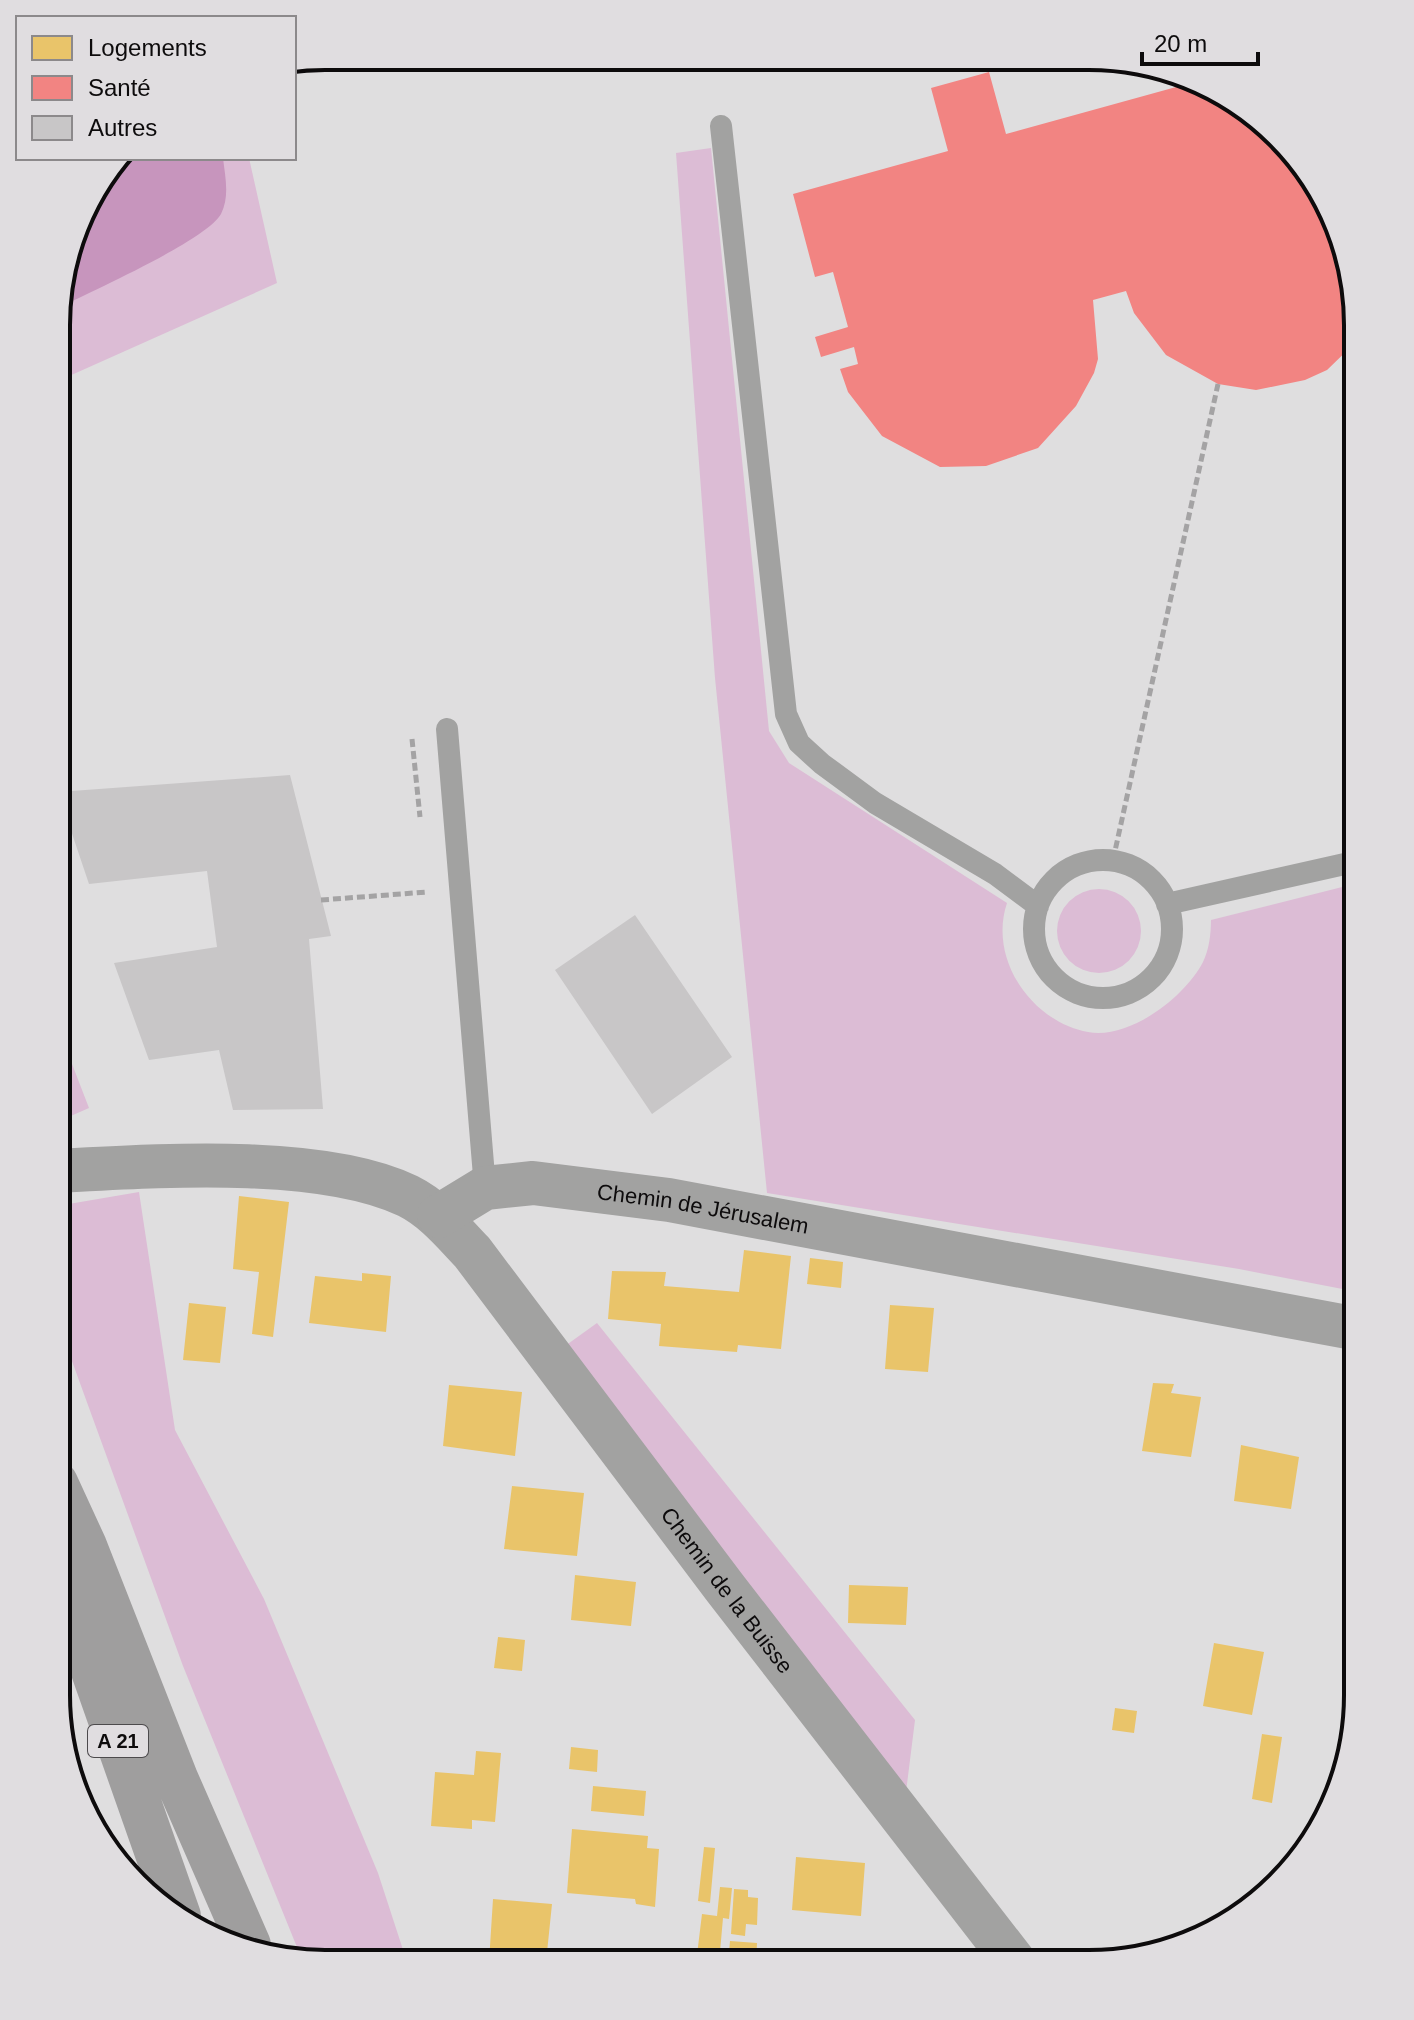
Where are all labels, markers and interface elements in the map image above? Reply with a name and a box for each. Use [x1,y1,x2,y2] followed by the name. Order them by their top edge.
[16,16,296,160] legend
[1142,16,1258,66] scale bar
[1154,30,1207,57] text: 20 m
[88,34,207,61] text: Logements
[88,74,151,101] text: Santé
[88,114,157,141] text: Autres
[596,1179,811,1239] street label: Chemin de Jérusalem
[656,1503,798,1678] street label: Chemin de la Buisse
[88,1725,148,1757] road number: A 21

